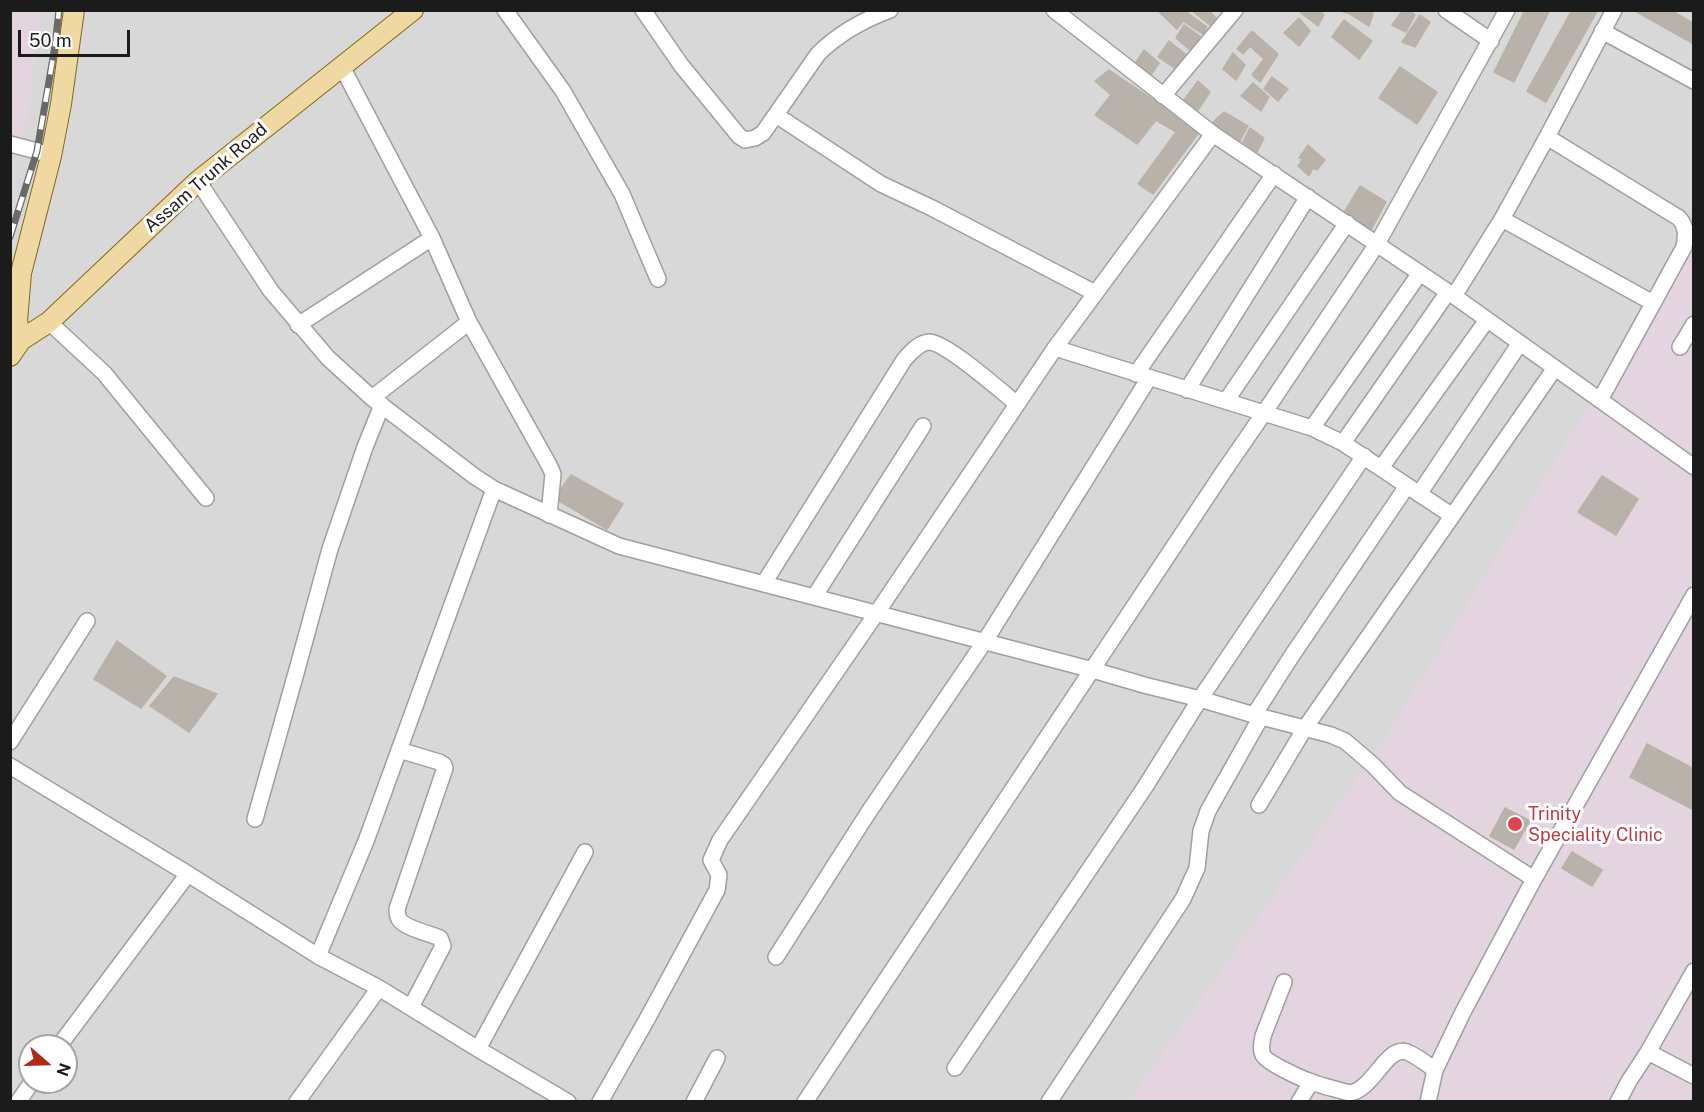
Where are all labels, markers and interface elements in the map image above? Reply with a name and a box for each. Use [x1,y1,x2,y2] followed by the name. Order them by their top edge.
[21,18,134,56] scale bar
[29,30,72,51] text: 50 m
[140,119,272,237] street label: Assam Trunk Road
[1528,803,1663,846] place label: Trinity Speciality Clinic
[1506,815,1524,833] marker: Trinity Speciality Clinic
[18,1034,78,1094] north arrow
[52,1061,75,1079] text: N

